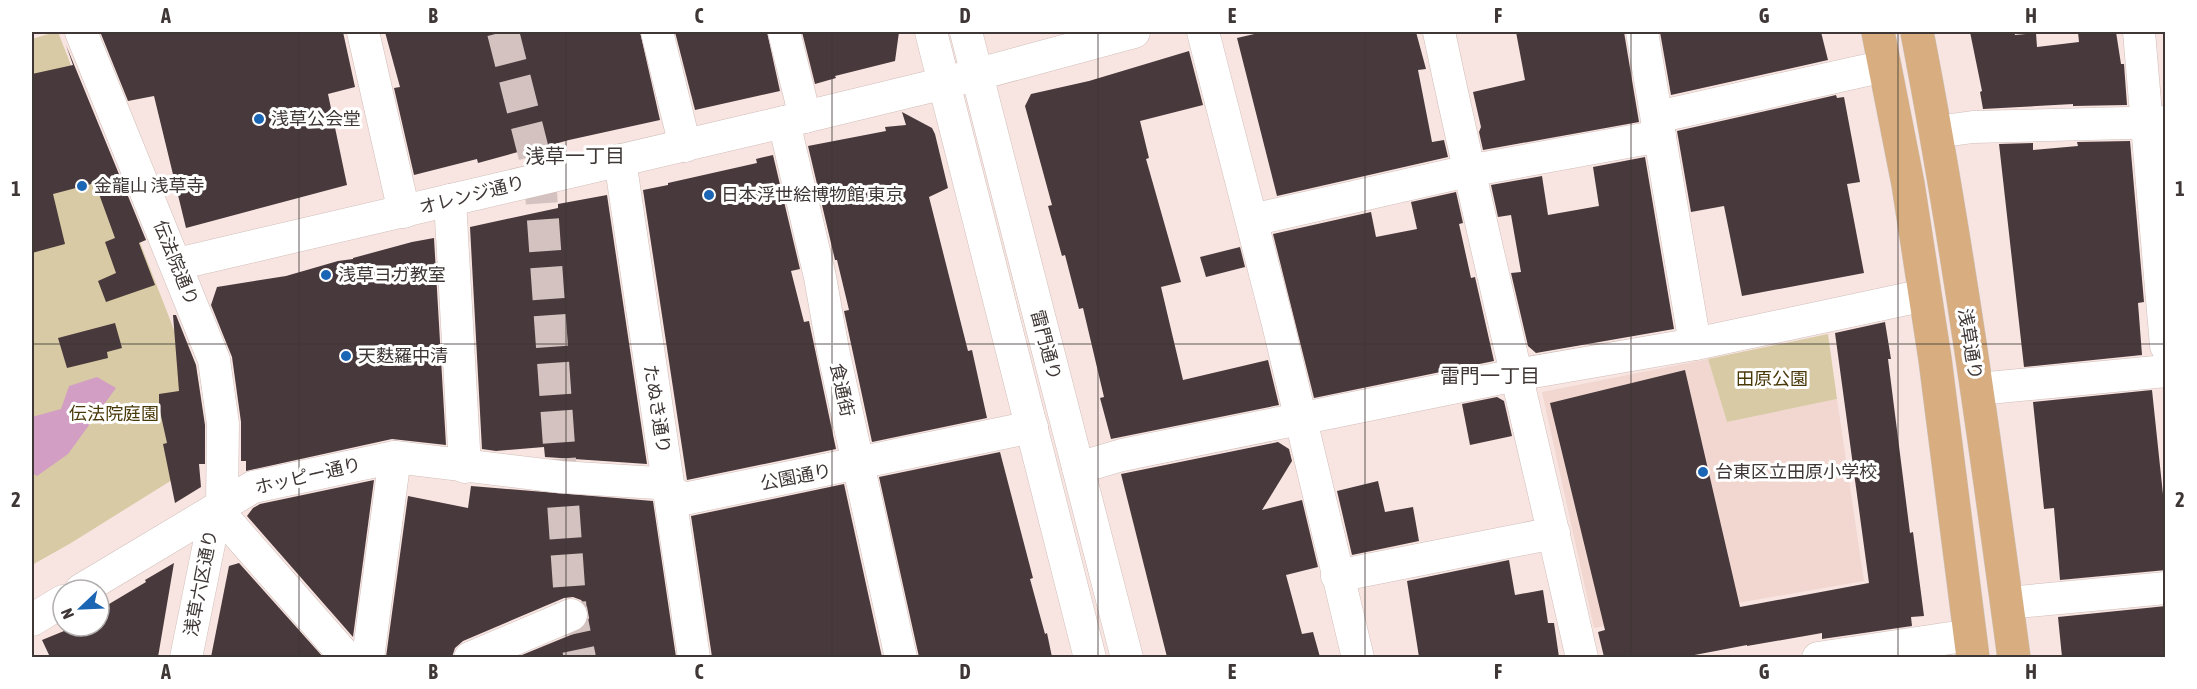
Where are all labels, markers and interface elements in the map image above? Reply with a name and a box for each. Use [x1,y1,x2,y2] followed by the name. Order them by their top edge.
[160,4,171,27] text: A
[428,4,438,27] text: B
[695,4,704,27] text: C
[959,4,971,27] text: D
[1228,4,1237,27] text: E
[1494,4,1502,27] text: F
[1759,4,1770,27] text: G
[2025,4,2037,27] text: H
[271,108,361,129] place label: 浅草公会堂
[252,112,266,126] marker: 浅草公会堂
[525,144,625,167] district label: 浅草一丁目
[417,171,527,218] street label: オレンジ通り
[94,175,204,196] place label: 金龍山 浅草寺
[11,177,21,200] text: 1
[2175,177,2185,200] text: 1
[75,179,89,193] marker: 金龍山 浅草寺
[721,184,903,205] place label: 日本浮世絵博物館 東京
[702,188,716,202] marker: 日本浮世絵博物館 東京
[150,217,203,308] street label: 伝法院通り
[338,264,446,285] place label: 浅草ヨガ教室
[319,268,333,282] marker: 浅草ヨガ教室
[1027,307,1066,382] street label: 雷門通り
[1954,307,1986,381] street label: 浅草通り
[358,345,448,366] place label: 天麩羅中清
[339,349,353,363] marker: 天麩羅中清
[827,361,858,418] street label: 食通街
[640,363,675,455] street label: たぬき通り
[1440,364,1540,387] district label: 雷門一丁目
[1736,368,1808,389] park label: 田原公園
[69,403,159,424] park label: 伝法院庭園
[253,453,363,498] street label: ホッピー通り
[759,459,833,494] street label: 公園通り
[1715,461,1877,482] place label: 台東区立田原小学校
[1696,465,1710,479] marker: 台東区立田原小学校
[11,488,21,511] text: 2
[2175,488,2185,511] text: 2
[180,528,221,638] street label: 浅草六区通り
[51,578,111,638] north arrow
[57,606,77,622] text: N
[160,660,171,683] text: A
[428,660,438,683] text: B
[695,660,704,683] text: C
[959,660,971,683] text: D
[1228,660,1237,683] text: E
[1494,660,1502,683] text: F
[1759,660,1770,683] text: G
[2025,660,2037,683] text: H

